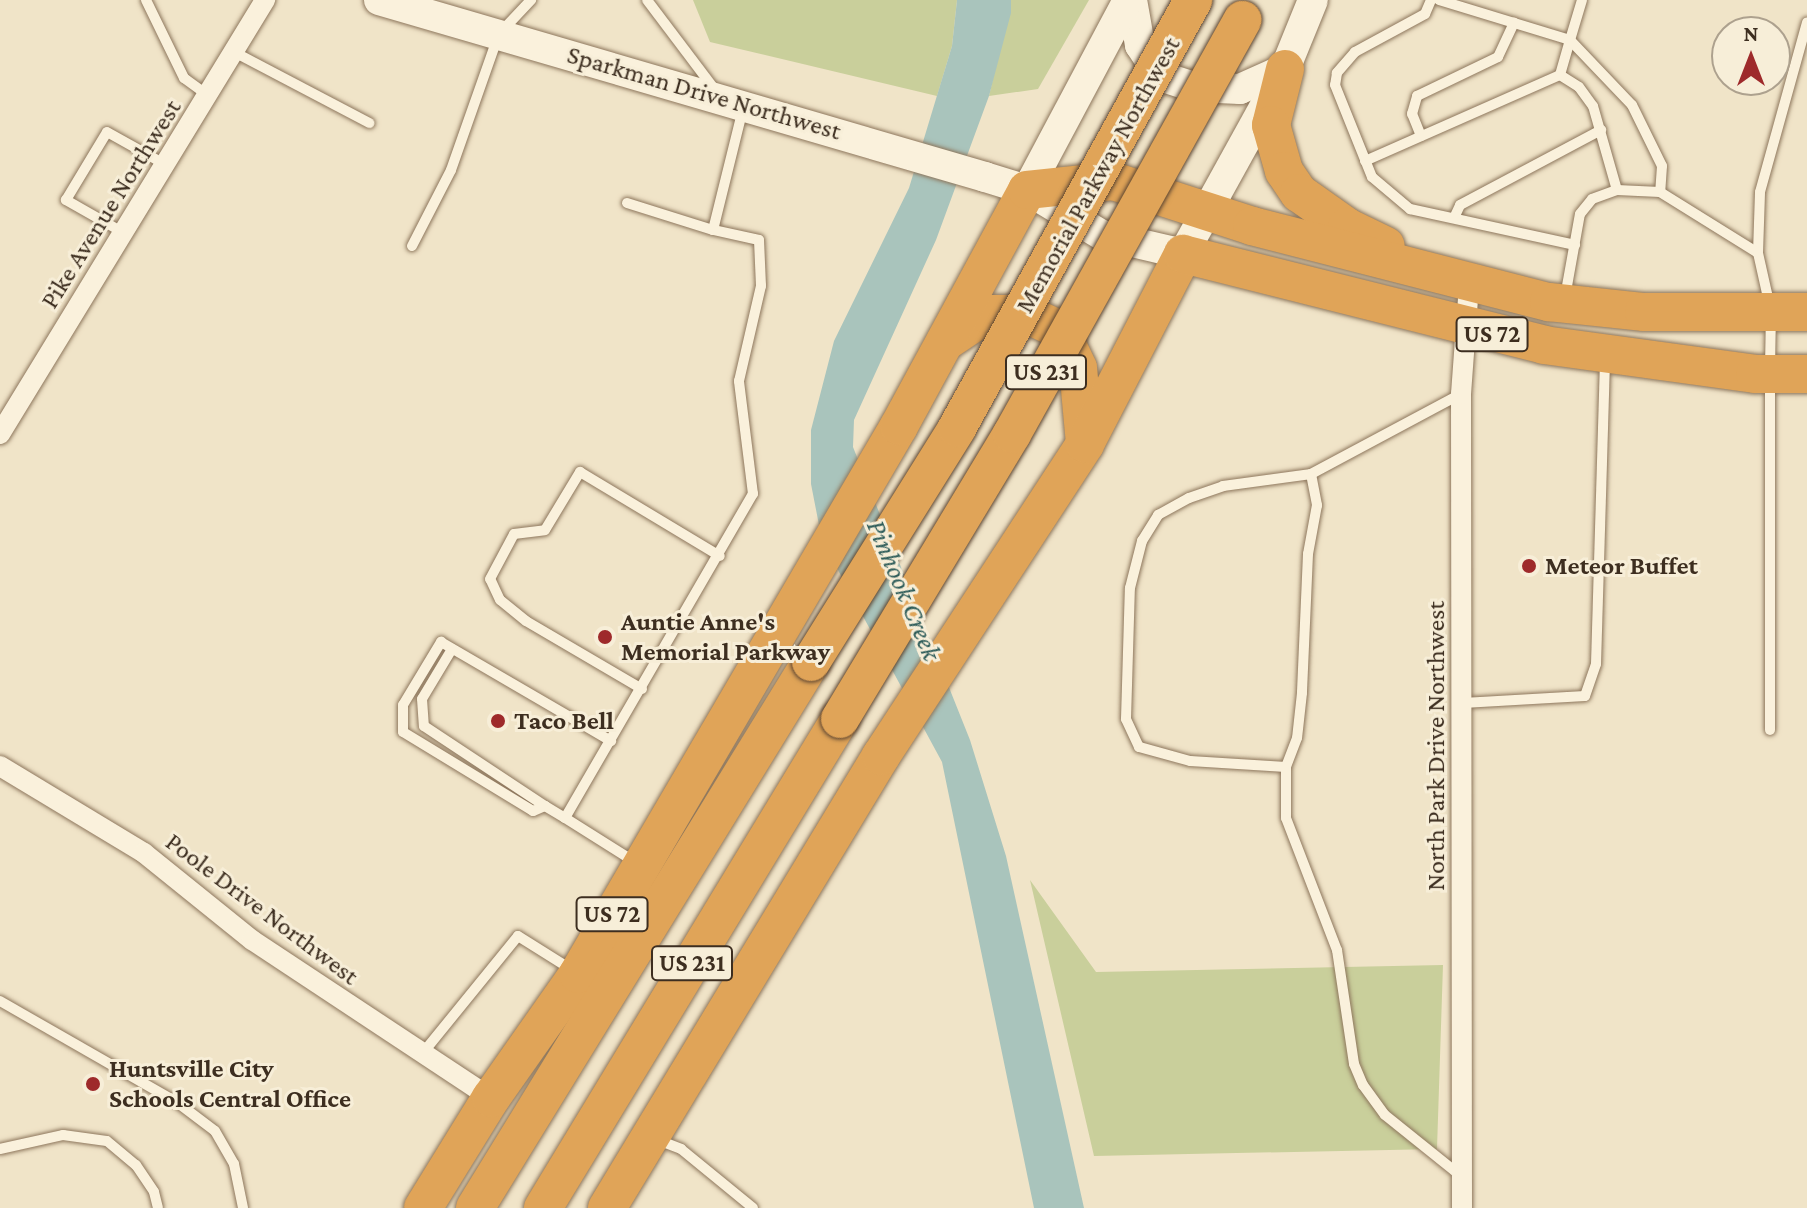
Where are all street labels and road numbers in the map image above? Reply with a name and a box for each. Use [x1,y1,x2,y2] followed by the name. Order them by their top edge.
[1009,32,1187,318] street label: Memorial Parkway Northwest
[564,39,844,147] street label: Sparkman Drive Northwest
[34,94,188,314] street label: Pike Avenue Northwest
[1454,314,1530,354] road number: US 72
[1004,352,1088,392] road number: US 231
[1420,601,1452,891] street label: North Park Drive Northwest
[159,826,365,992] street label: Poole Drive Northwest
[574,894,650,934] road number: US 72
[650,943,734,983] road number: US 231

